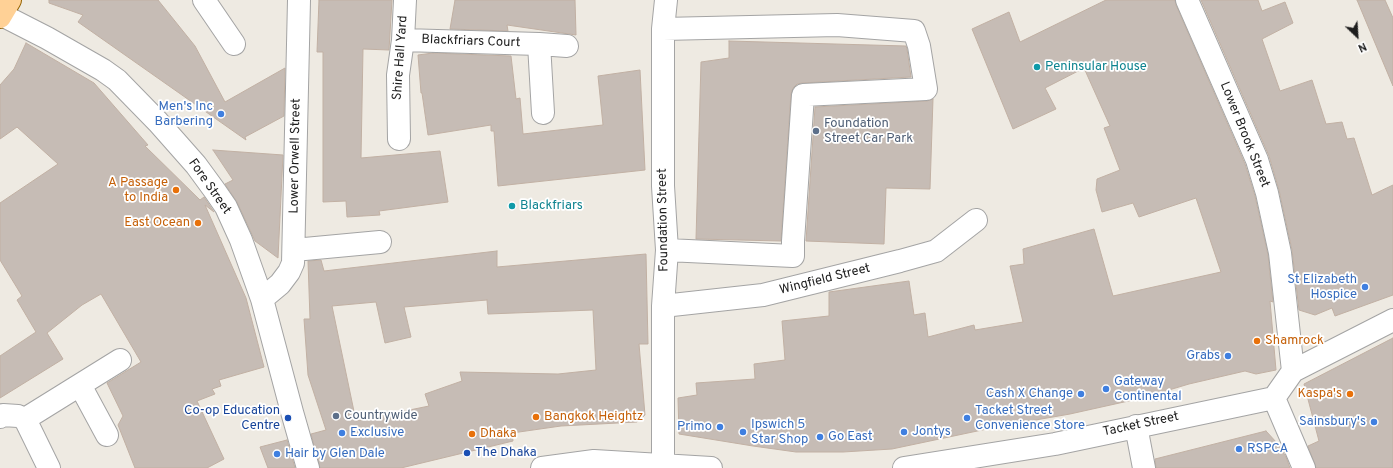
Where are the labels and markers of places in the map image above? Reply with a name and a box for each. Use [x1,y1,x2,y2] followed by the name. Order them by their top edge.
[1045,59,1147,75] place label: Peninsular House
[1032,62,1042,72] marker: Peninsular House
[155,99,213,130] place label: Men's Inc Barbering
[216,109,226,119] marker: Men's Inc Barbering
[824,116,913,147] place label: Foundation Street Car Park
[811,126,821,136] marker: Foundation Street Car Park
[108,175,168,206] place label: A Passage to India
[171,185,181,195] marker: A Passage to India
[520,198,583,214] place label: Blackfriars
[507,201,517,211] marker: Blackfriars
[124,215,190,231] place label: East Ocean
[193,218,203,228] marker: East Ocean
[1287,272,1357,303] place label: St Elizabeth Hospice
[1360,282,1370,292] marker: St Elizabeth Hospice
[1265,333,1324,349] place label: Shamrock
[1252,336,1262,346] marker: Shamrock
[1186,348,1220,364] place label: Grabs
[1223,351,1233,361] marker: Grabs
[1114,374,1182,405] place label: Gateway Continental
[1101,384,1111,394] marker: Gateway Continental
[986,386,1073,402] place label: Cash X Change
[1297,386,1342,402] place label: Kaspa's
[1076,389,1086,399] marker: Cash X Change
[1345,389,1355,399] marker: Kaspa's
[184,403,280,434] place label: Co-op Education Centre
[975,403,1085,434] place label: Tacket Street Convenience Store
[344,408,418,424] place label: Countrywide
[544,409,643,425] place label: Bangkok Heightz
[331,411,341,421] marker: Countrywide
[531,412,541,422] marker: Bangkok Heightz
[283,413,293,423] marker: Co-op Education Centre
[962,413,972,423] marker: Tacket Street Convenience Store
[1299,414,1366,430] place label: Sainsbury's
[751,417,808,448] place label: Ipswich 5 Star Shop
[1369,417,1379,427] marker: Sainsbury's
[677,419,712,435] place label: Primo
[715,422,725,432] marker: Primo
[912,424,951,440] place label: Jontys
[350,425,404,441] place label: Exclusive
[480,426,517,442] place label: Dhaka
[738,427,748,437] marker: Ipswich 5 Star Shop
[899,427,909,437] marker: Jontys
[337,428,347,438] marker: Exclusive
[467,429,477,439] marker: Dhaka
[828,429,873,445] place label: Go East
[815,432,825,442] marker: Go East
[1247,441,1288,457] place label: RSPCA
[1234,444,1244,454] marker: RSPCA
[475,445,537,461] place label: The Dhaka
[285,446,385,462] place label: Hair by Glen Dale
[462,448,472,458] marker: The Dhaka
[272,449,282,459] marker: Hair by Glen Dale

